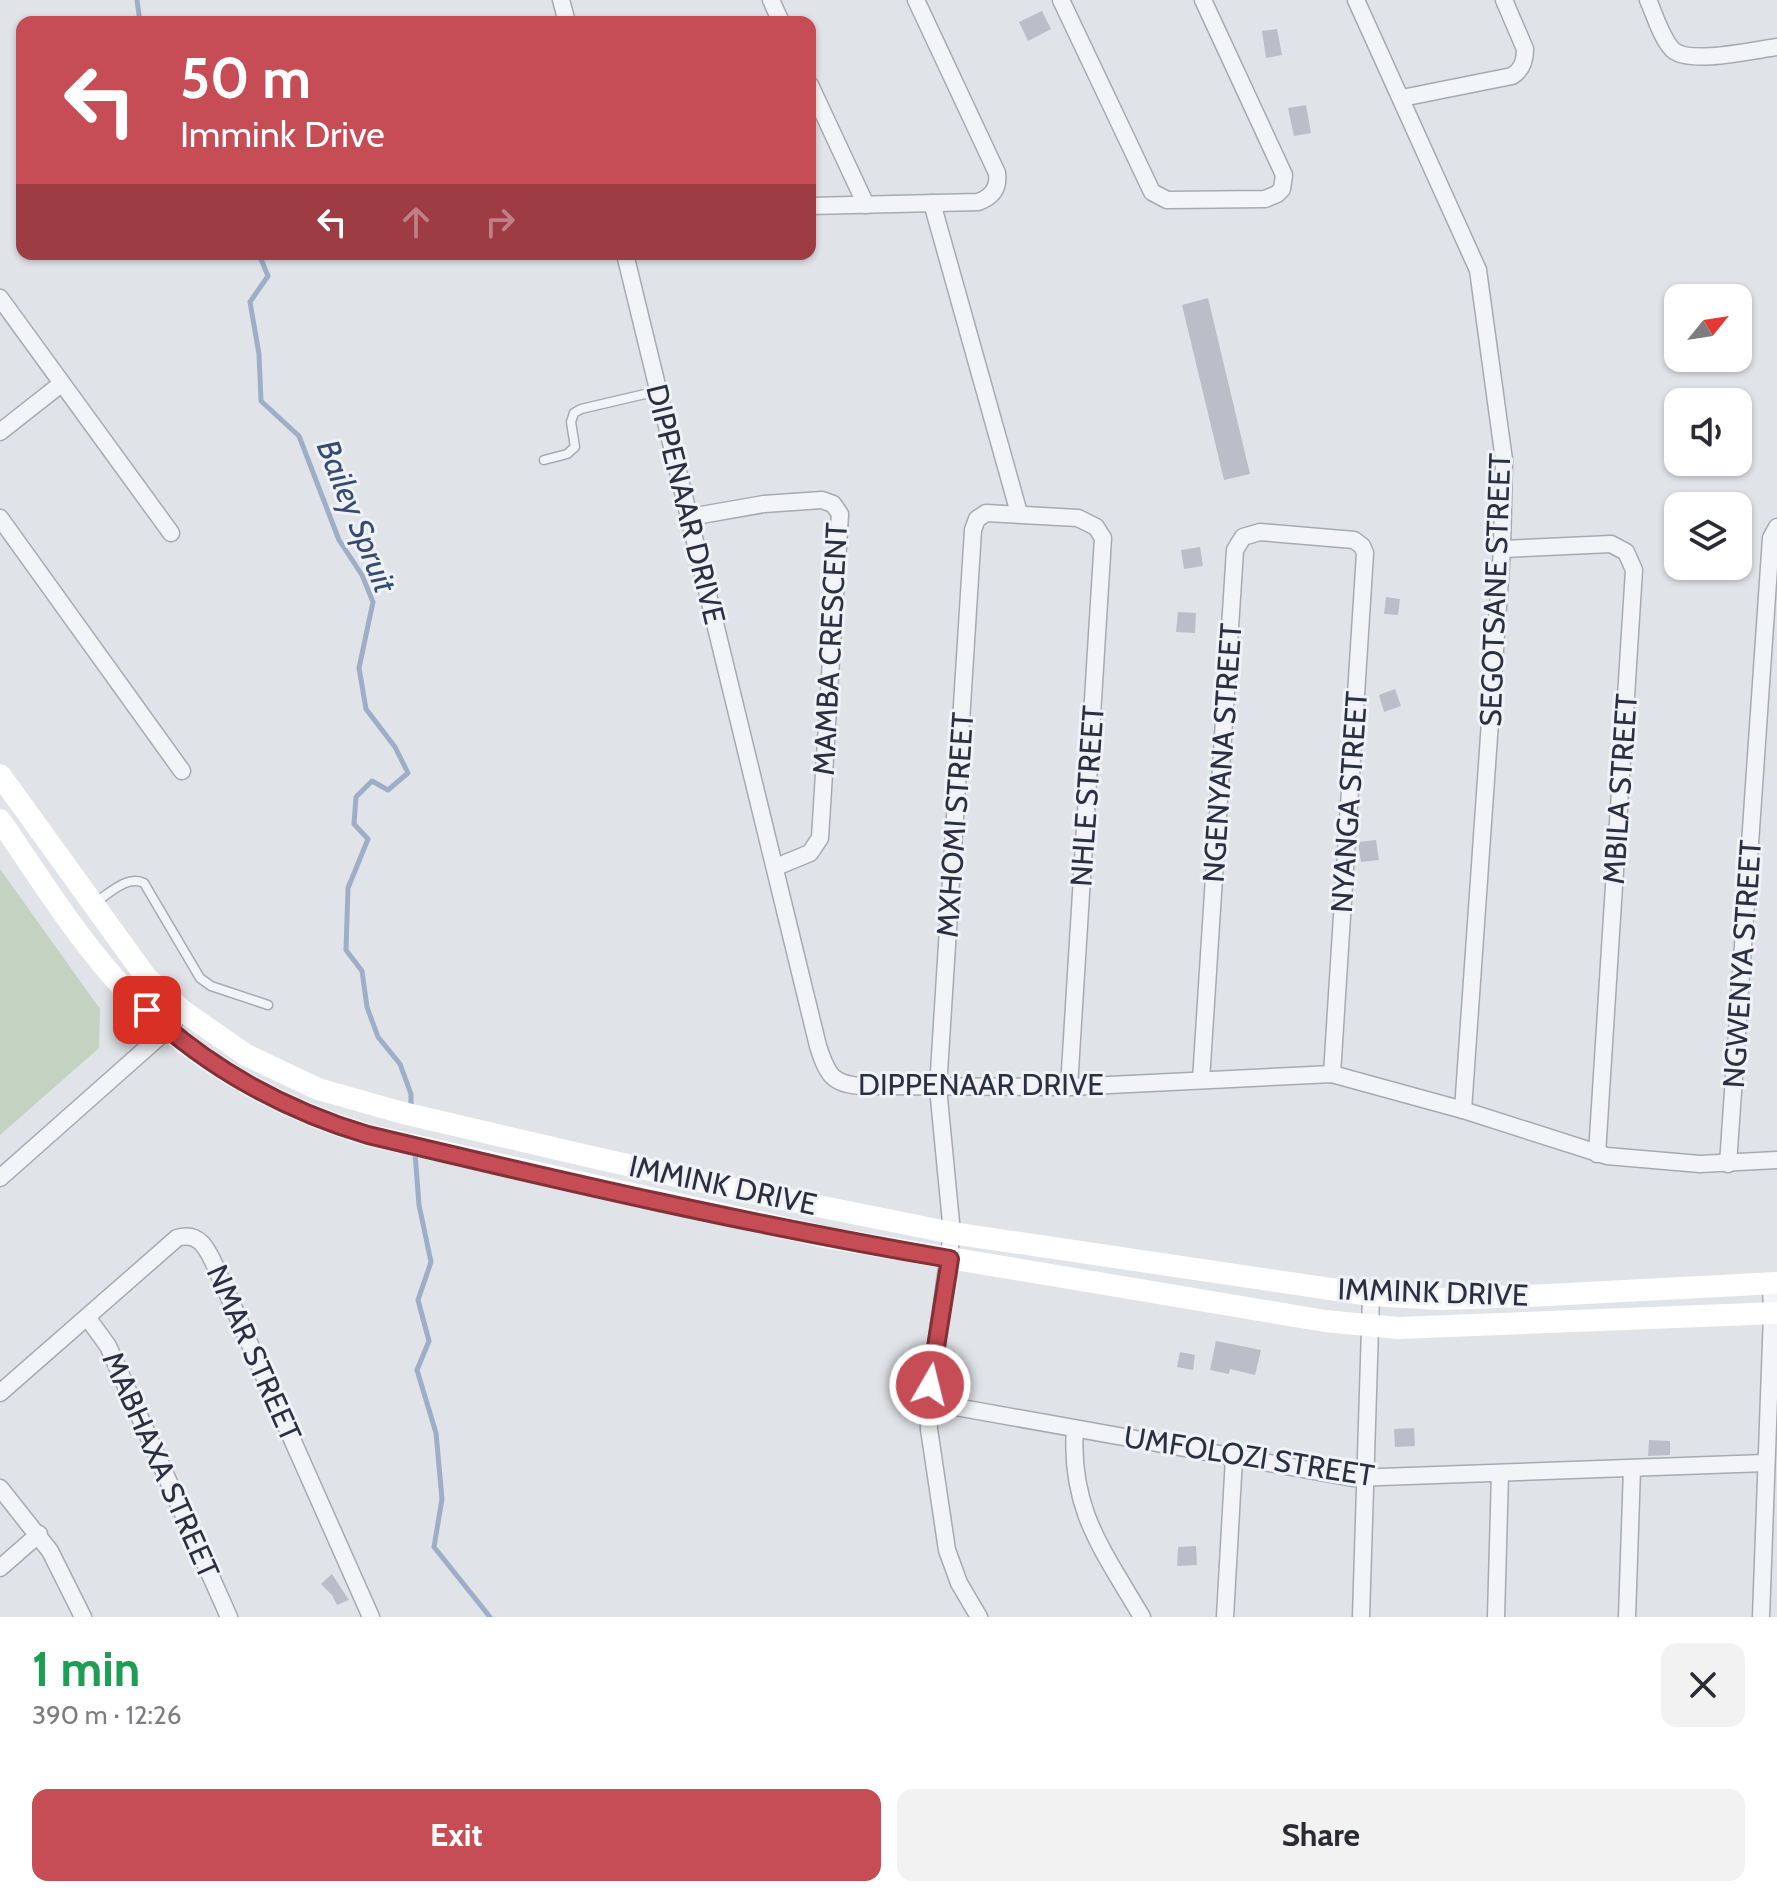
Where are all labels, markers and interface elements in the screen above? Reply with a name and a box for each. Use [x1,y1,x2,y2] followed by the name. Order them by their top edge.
[180,44,311,112] text: 50 m
[48,48,152,152] icon: left
[180,112,385,156] text: Immink Drive
[310,200,354,244] icon: left
[394,200,438,244] icon: ahead
[478,200,522,244] icon: right
[1664,284,1752,372] north arrow
[1664,284,1752,580] map controls
[638,380,734,628] street label: DIPPENAAR DRIVE
[1664,388,1752,476] button: sound
[309,434,406,599] water label: Bailey Spruit
[1472,453,1518,727] street label: SEGOTSANE STREET
[1664,492,1752,580] button: layers
[805,522,855,776] street label: MAMBA CRESCENT
[1194,622,1250,884] street label: NGENYANA STREET
[1323,690,1375,914] street label: NYANGA STREET
[1595,693,1645,885] street label: MBILA STREET
[1062,704,1112,888] street label: NHLE STREET
[929,711,981,939] street label: MXHOMI STREET
[1715,839,1769,1089] street label: NGWENYA STREET
[113,976,181,1044] pin
[125,988,169,1032] icon: arrive
[858,1066,1104,1103] street label: DIPPENAAR DRIVE
[626,1147,820,1223] street label: IMMINK DRIVE
[199,1259,309,1447] street label: NMAR STREET
[1337,1270,1529,1314] street label: IMMINK DRIVE
[888,1343,972,1427] position arrow
[94,1346,228,1584] street label: MABHAXA STREET
[1121,1418,1377,1494] street label: UMFOLOZI STREET
[32,1640,140,1698] text: 1 min
[1661,1643,1745,1727] button: close
[32,1699,181,1731] text: 390 m · 12:26
[32,1789,881,1881] button: Exit
[897,1789,1745,1881] button: Share

